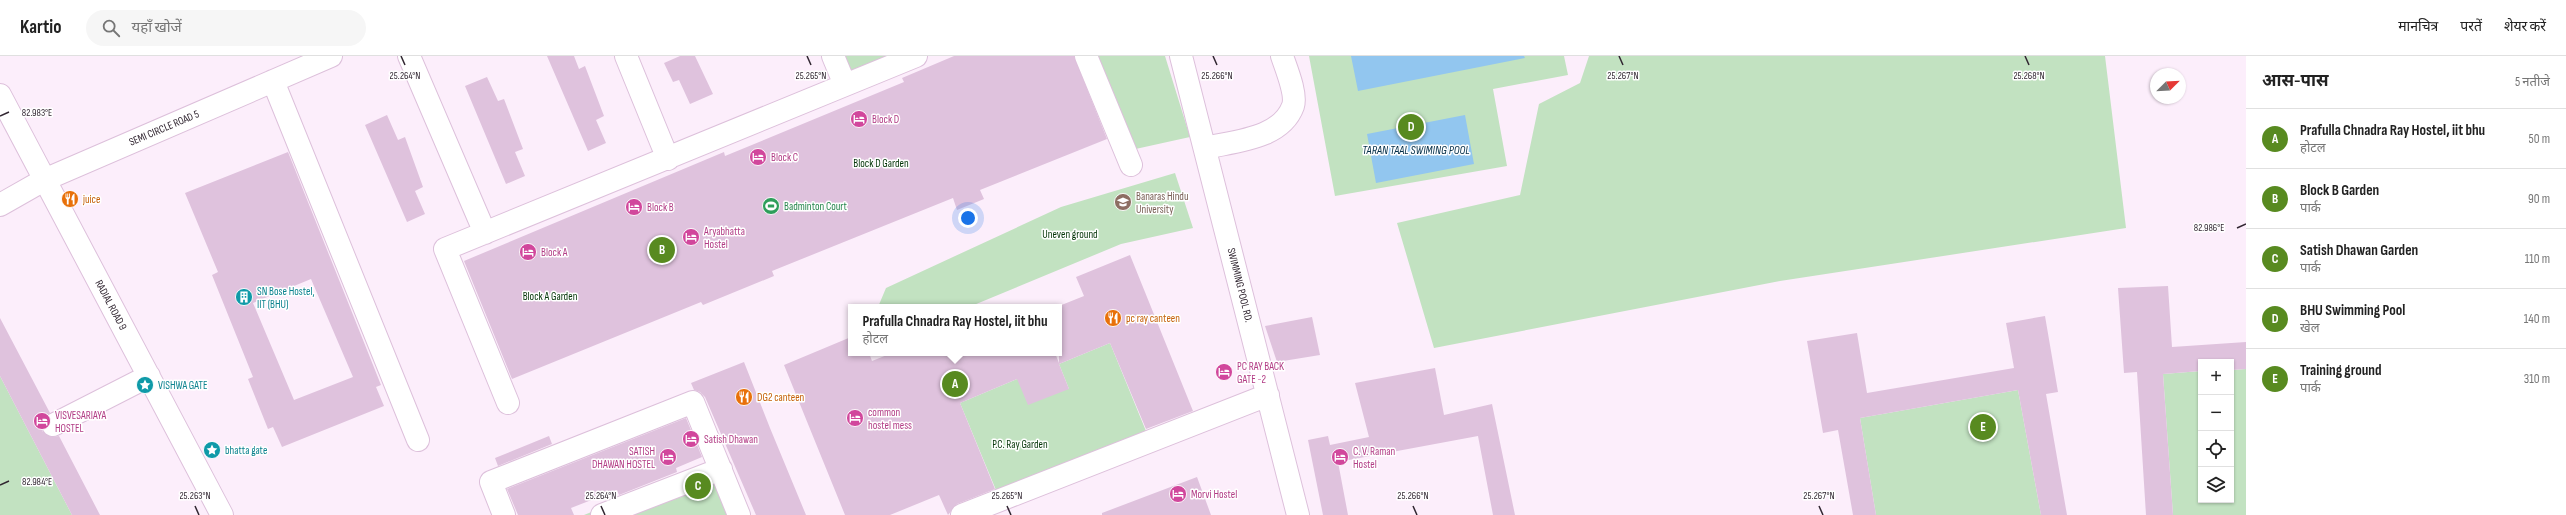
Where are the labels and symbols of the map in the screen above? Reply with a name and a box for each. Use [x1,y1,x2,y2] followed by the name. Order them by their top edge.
[2150,68,2186,104] north arrow
[390,70,420,82] text: 25.264°N
[796,70,826,82] text: 25.265°N
[1201,70,1233,82] text: 25.266°N
[1607,70,1639,82] text: 25.267°N
[2013,70,2045,82] text: 25.268°N
[22,107,52,119] text: 82.983°E
[127,107,201,149] street label: SEMI CIRCLE ROAD 5
[849,109,869,129] hotel icon: Block D
[1398,112,1424,142] pin: D
[872,113,899,126] place label: Block D
[1362,143,1470,158] water label: TARAN TAAL SWIMING POOL
[748,147,768,167] hotel icon: Block C
[771,151,798,164] place label: Block C
[853,157,909,170] park label: Block D Garden
[60,189,80,209] restaurant icon: juice
[1136,190,1189,216] place label: Banaras Hindu University
[1113,192,1133,212] school or university icon: Banaras Hindu University
[82,193,100,206] place label: juice
[761,196,781,216] sports icon: Badminton Court
[624,197,644,217] hotel icon: Block B
[784,200,848,213] place label: Badminton Court
[647,201,674,214] place label: Block B
[958,208,978,228] your location
[2194,222,2224,234] text: 82.986°E
[703,225,745,251] place label: Aryabhatta Hostel
[681,227,701,247] hotel icon: Aryabhatta Hostel
[1042,228,1098,241] park label: Uneven ground
[649,235,675,265] pin: B
[518,242,538,262] hotel icon: Block A
[541,246,568,259] place label: Block A
[1225,247,1255,323] street label: SWIMMING POOL RD.
[92,278,130,332] street label: RADIAL ROAD 9
[257,285,315,311] place label: SN Bose Hostel, IIT (BHU)
[234,287,254,307] building icon: SN Bose Hostel, IIT (BHU)
[523,290,578,303] park label: Block A Garden
[1103,308,1123,328] restaurant icon: pc ray canteen
[1126,312,1180,325] place label: pc ray canteen
[1237,360,1284,386] place label: PC RAY BACK GATE -2
[1214,362,1234,382] hotel icon: PC RAY BACK GATE -2
[942,369,968,399] pin: A
[135,375,155,395] place icon: VISHWA GATE
[158,379,208,392] place label: VISHWA GATE
[734,387,754,407] restaurant icon: DG2 canteen
[757,391,805,404] place label: DG2 canteen
[868,406,912,432] place label: common hostel mess
[845,408,865,428] hotel icon: common hostel mess
[55,409,106,435] place label: VISVESARIAYA HOSTEL
[32,411,52,431] hotel icon: VISVESARIAYA HOSTEL
[1970,412,1996,442] pin: E
[681,429,701,449] hotel icon: Satish Dhawan
[704,433,758,446] place label: Satish Dhawan
[992,438,1048,451] park label: P.C. Ray Garden
[202,440,222,460] place icon: bhatta gate
[225,444,267,457] place label: bhatta gate
[592,445,655,471] place label: SATISH DHAWAN HOSTEL
[1353,445,1395,471] place label: C. V. Raman Hostel
[658,447,678,467] hotel icon: SATISH DHAWAN HOSTEL
[1330,447,1350,467] hotel icon: C. V. Raman Hostel
[685,471,711,501] pin: C
[22,476,52,488] text: 82.984°E
[1168,484,1188,504] hotel icon: Morvi Hostel
[1191,488,1237,501] place label: Morvi Hostel
[179,490,211,502] text: 25.263°N
[586,490,616,502] text: 25.264°N
[992,490,1022,502] text: 25.265°N
[1397,490,1429,502] text: 25.266°N
[1803,490,1835,502] text: 25.267°N

